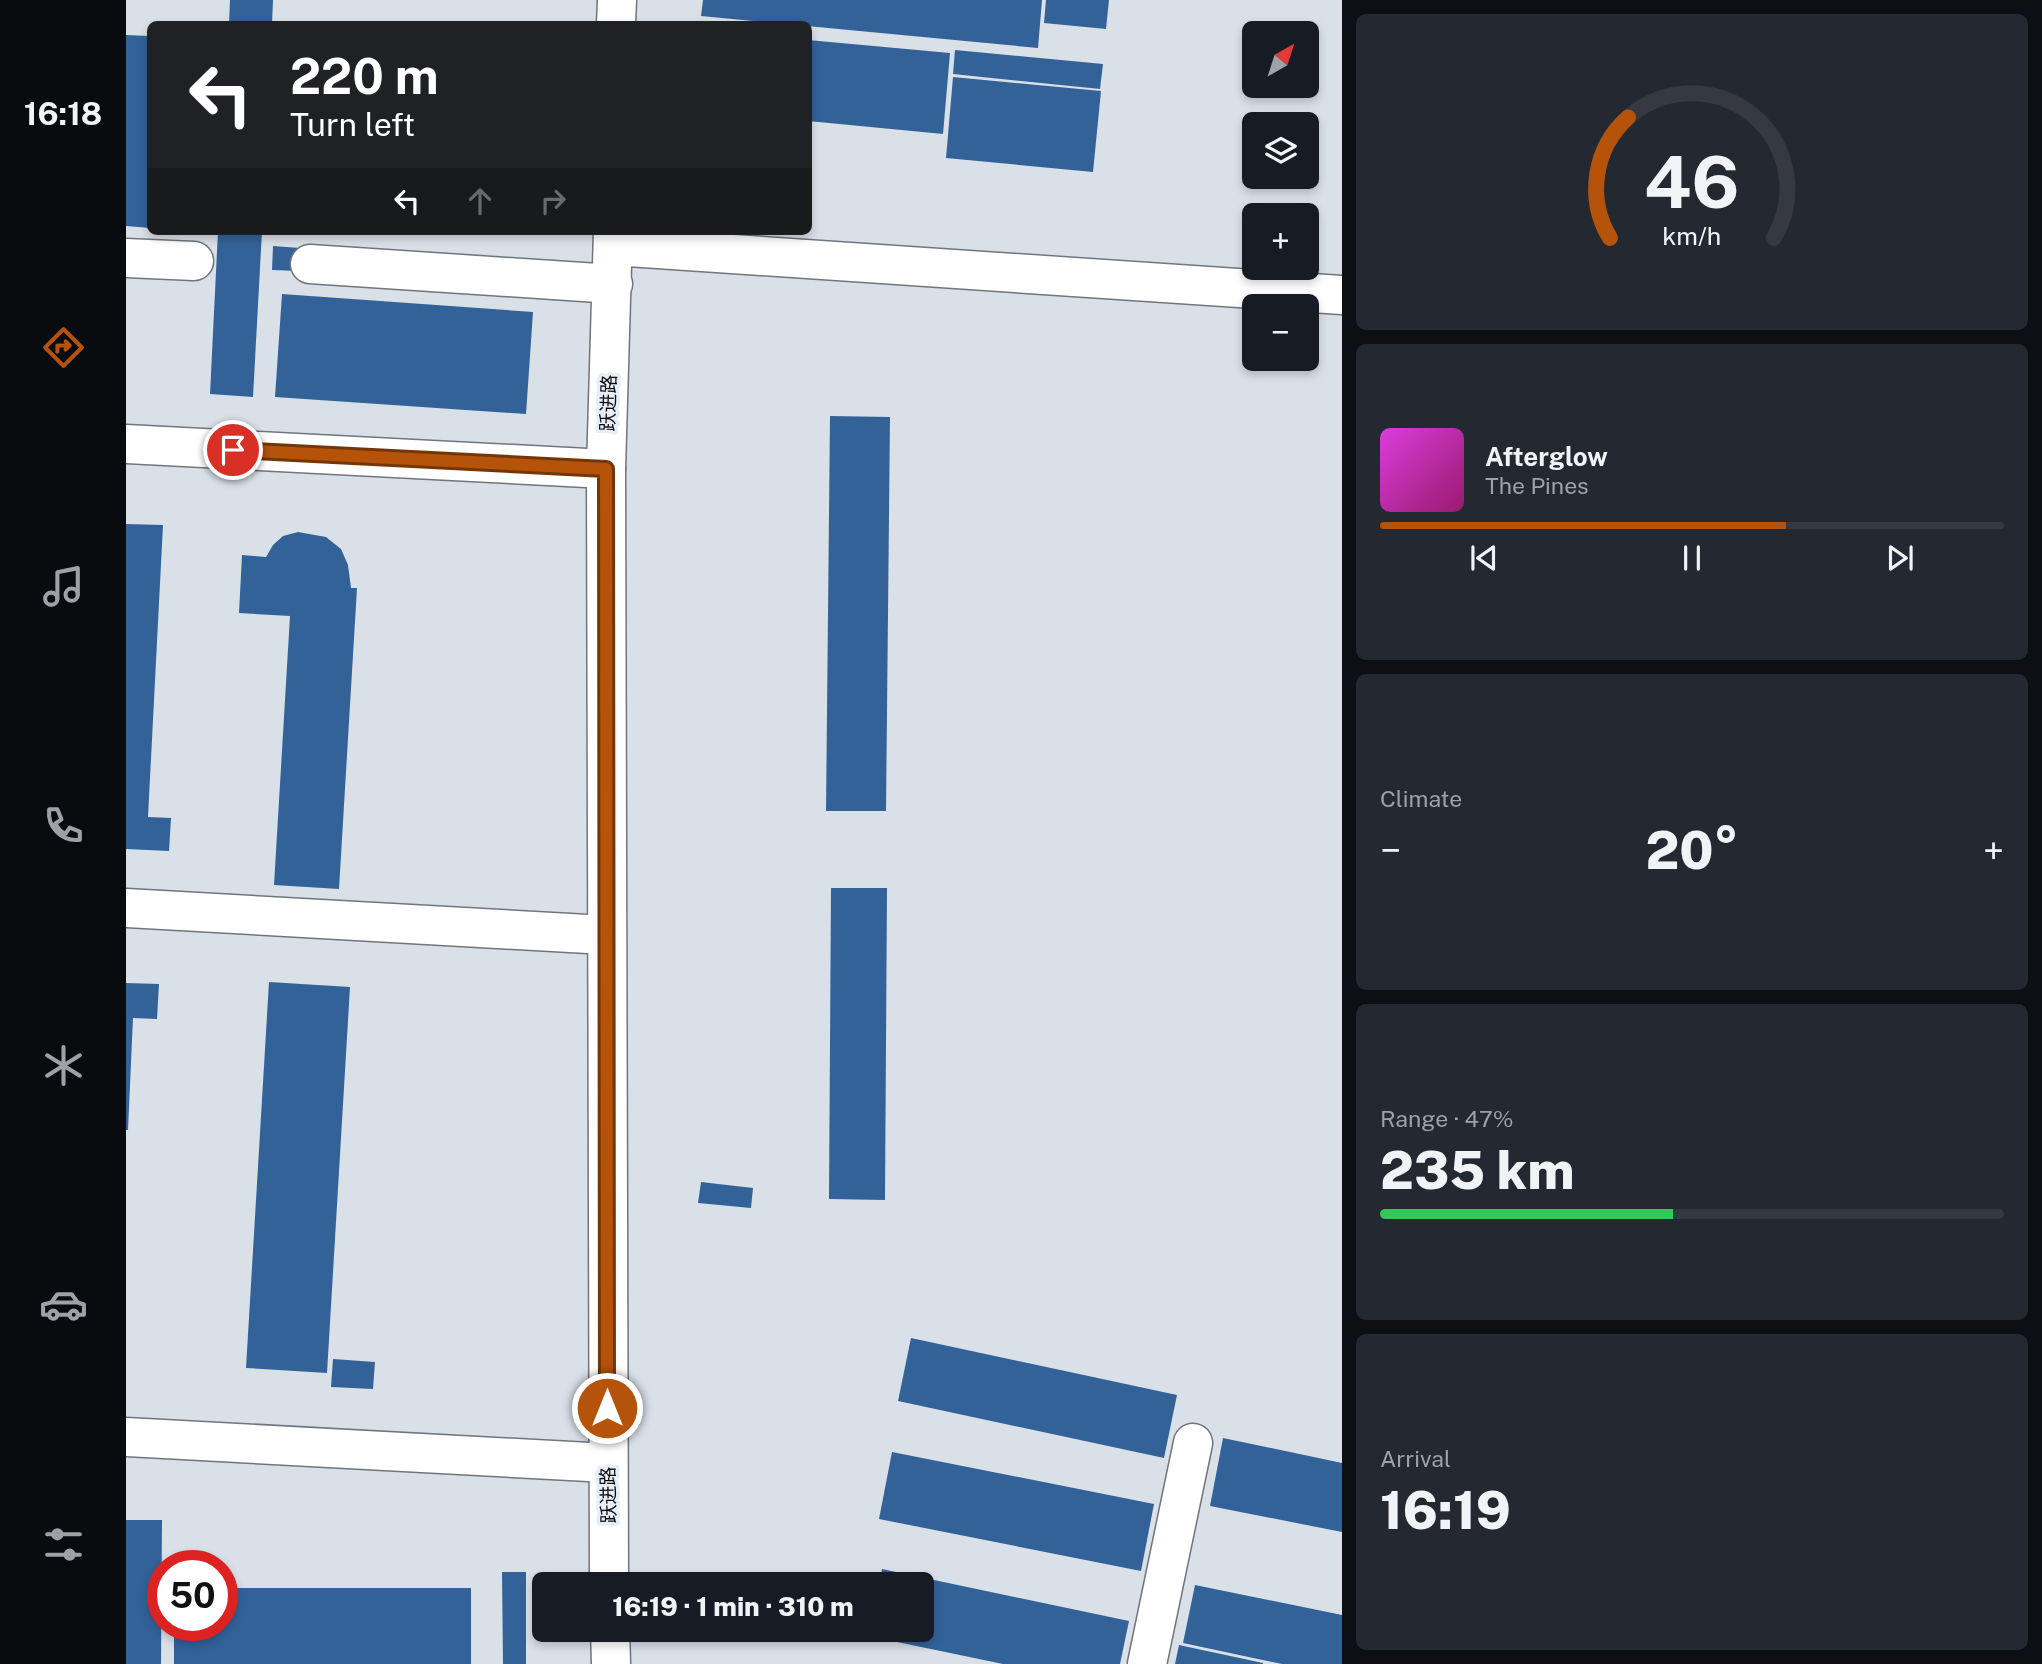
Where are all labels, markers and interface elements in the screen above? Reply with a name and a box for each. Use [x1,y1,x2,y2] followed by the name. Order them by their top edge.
[1242,21,1320,98] north arrow
[1242,21,1319,371] map controls
[290,47,439,105] text: 220 m
[175,49,266,140] icon: left
[24,95,102,132] text: 16:18
[290,106,415,143] text: Turn left
[1242,112,1319,189] button: layers
[1644,139,1740,224] text: 46
[388,182,426,220] icon: left
[461,182,499,220] icon: ahead
[534,182,572,220] icon: right
[1242,203,1319,280] button: +
[1663,221,1721,251] text: km/h
[1242,294,1319,371] button: −
[39,323,88,372] icon: directions
[596,374,620,432] street label: 跃进路
[203,420,263,480] pin
[214,431,252,469] icon: arrive
[1485,441,1608,472] text: Afterglow
[1485,472,1589,499] text: The Pines
[1465,539,1503,577] icon: previous
[1673,539,1711,577] icon: pause
[1881,539,1919,577] icon: next
[39,562,88,611] icon: music
[1380,785,1462,812] text: Climate
[39,801,88,850] icon: phone
[1645,820,1739,881] text: 20°
[1380,828,1401,873] text: −
[1983,828,2004,873] text: +
[39,1041,88,1090] icon: climate
[1380,1105,1514,1132] text: Range · 47%
[1380,1140,1574,1201] text: 235 km
[39,1280,88,1329] icon: car
[570,1371,644,1445] position arrow
[1380,1445,1451,1472] text: Arrival
[597,1466,619,1524] street label: 跃进路
[1380,1480,1511,1541] text: 16:19
[39,1520,88,1569] icon: filters
[147,1550,238,1641] speed limit sign: 50
[612,1591,854,1622] text: 16:19 · 1 min · 310 m

